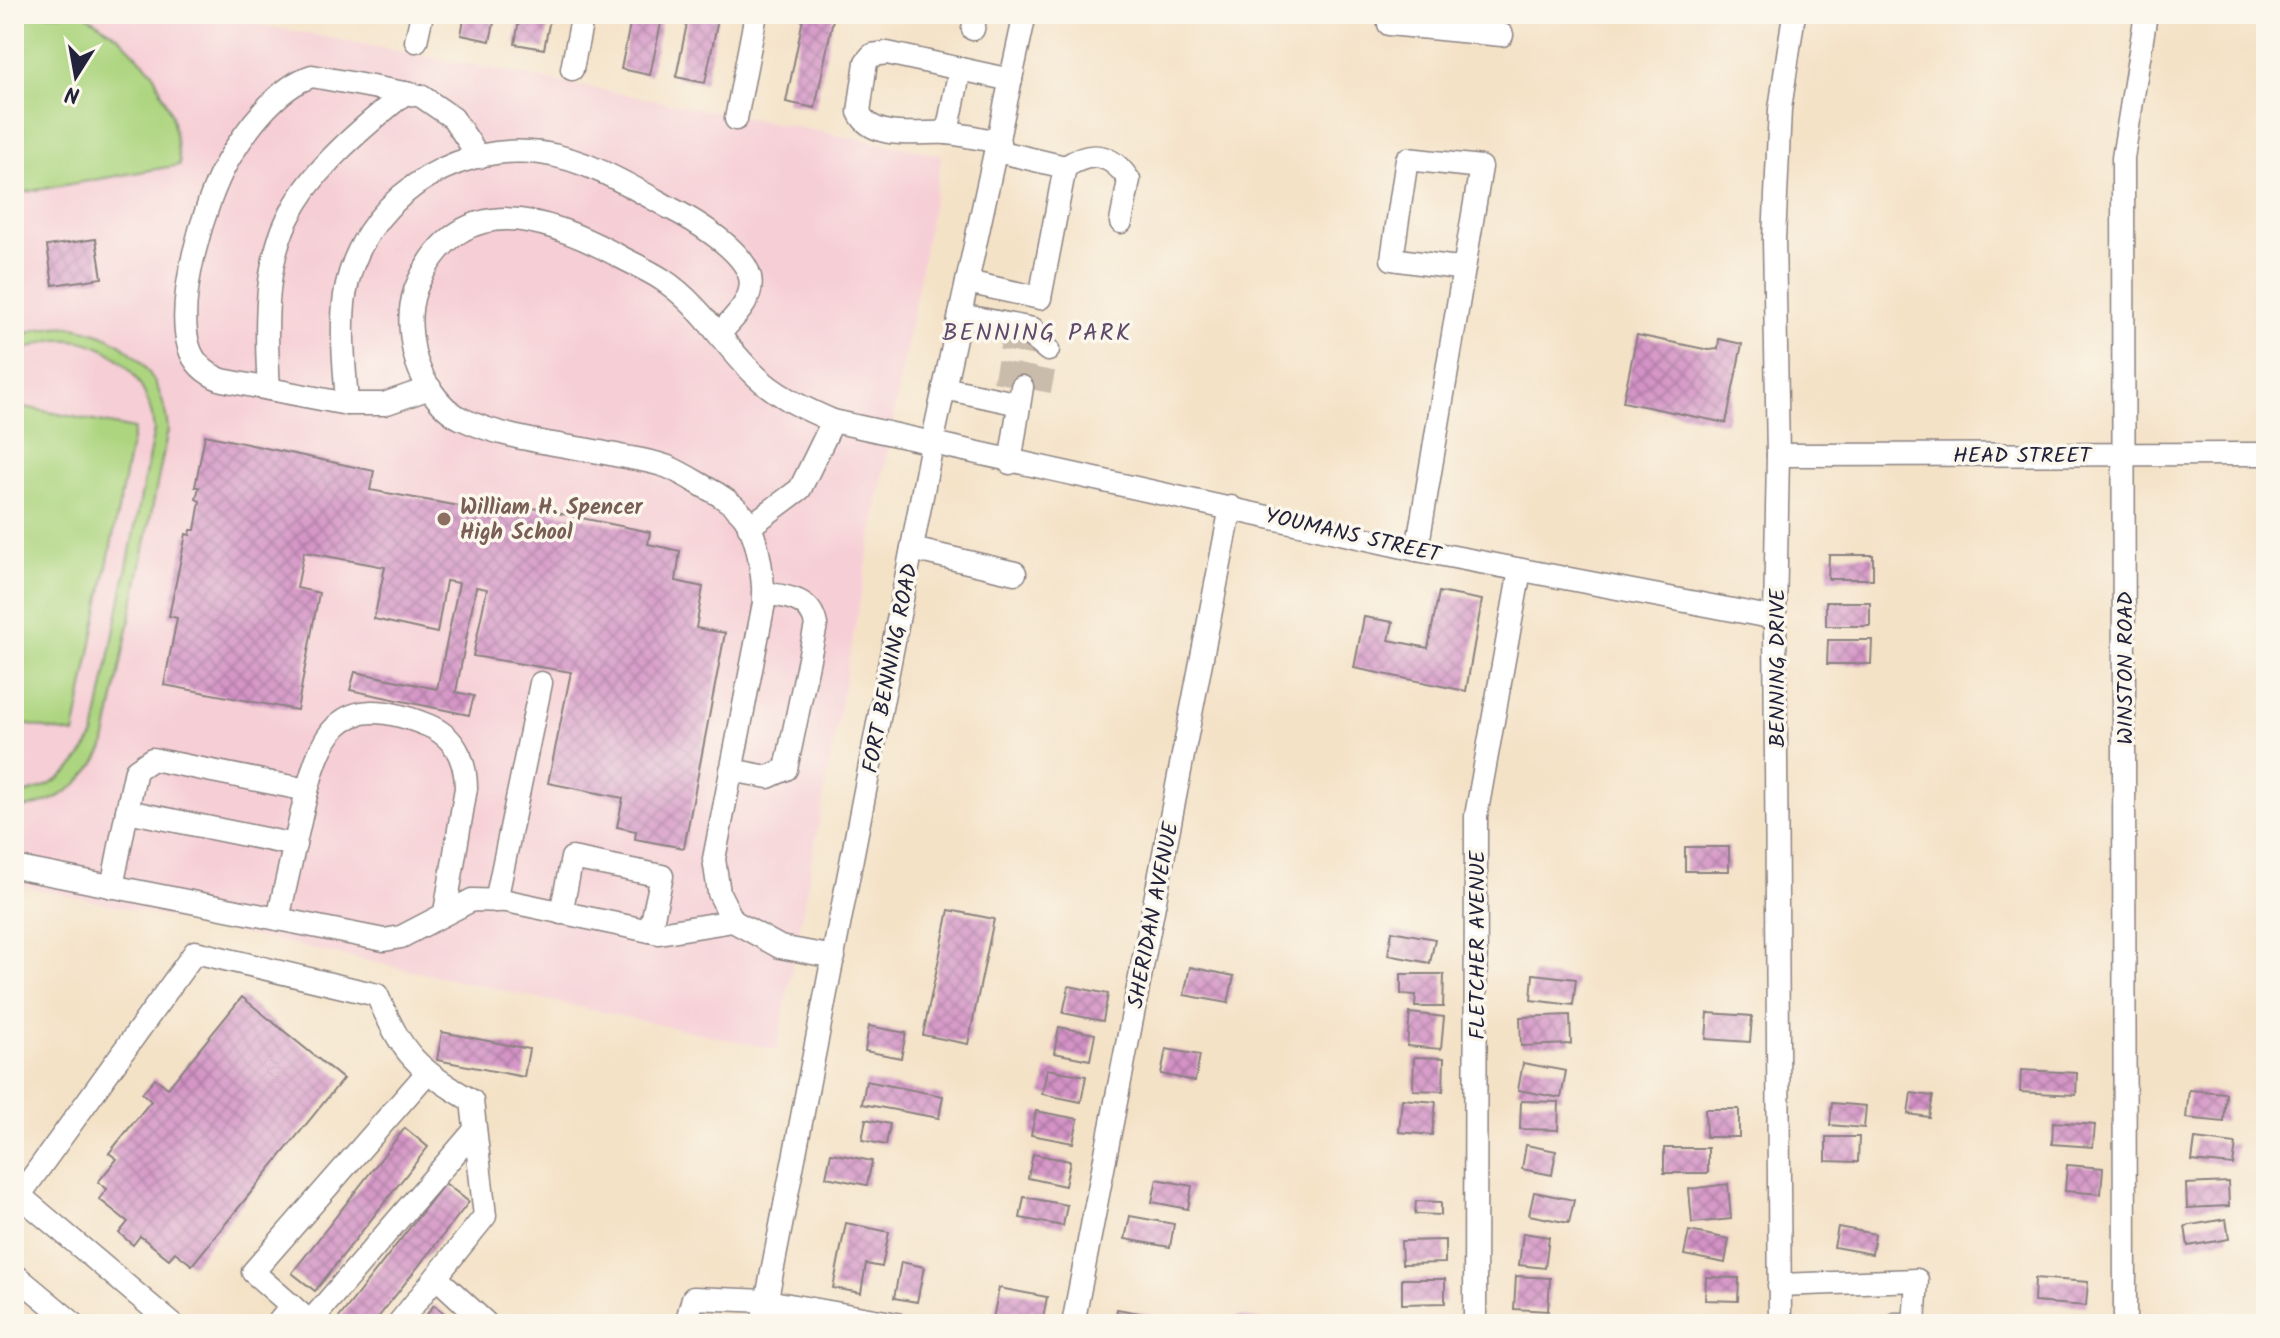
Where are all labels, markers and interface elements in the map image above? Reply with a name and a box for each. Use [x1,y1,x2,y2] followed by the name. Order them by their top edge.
[36,36,116,116] north arrow
[62,75,83,112] text: N
[942,314,1132,353] district label: BENNING PARK
[1953,439,2093,474] street label: HEAD STREET
[460,491,644,551] place label: William H. Spencer High School
[1261,499,1446,574] street label: YOUMANS STREET
[435,510,453,528] marker: William H. Spencer High School
[854,561,929,776] street label: FORT BENNING ROAD
[1761,587,1796,748] street label: BENNING DRIVE
[2109,591,2144,745] street label: WINSTON ROAD
[1119,818,1190,1012] street label: SHERIDAN AVENUE
[1461,849,1496,1040] street label: FLETCHER AVENUE

